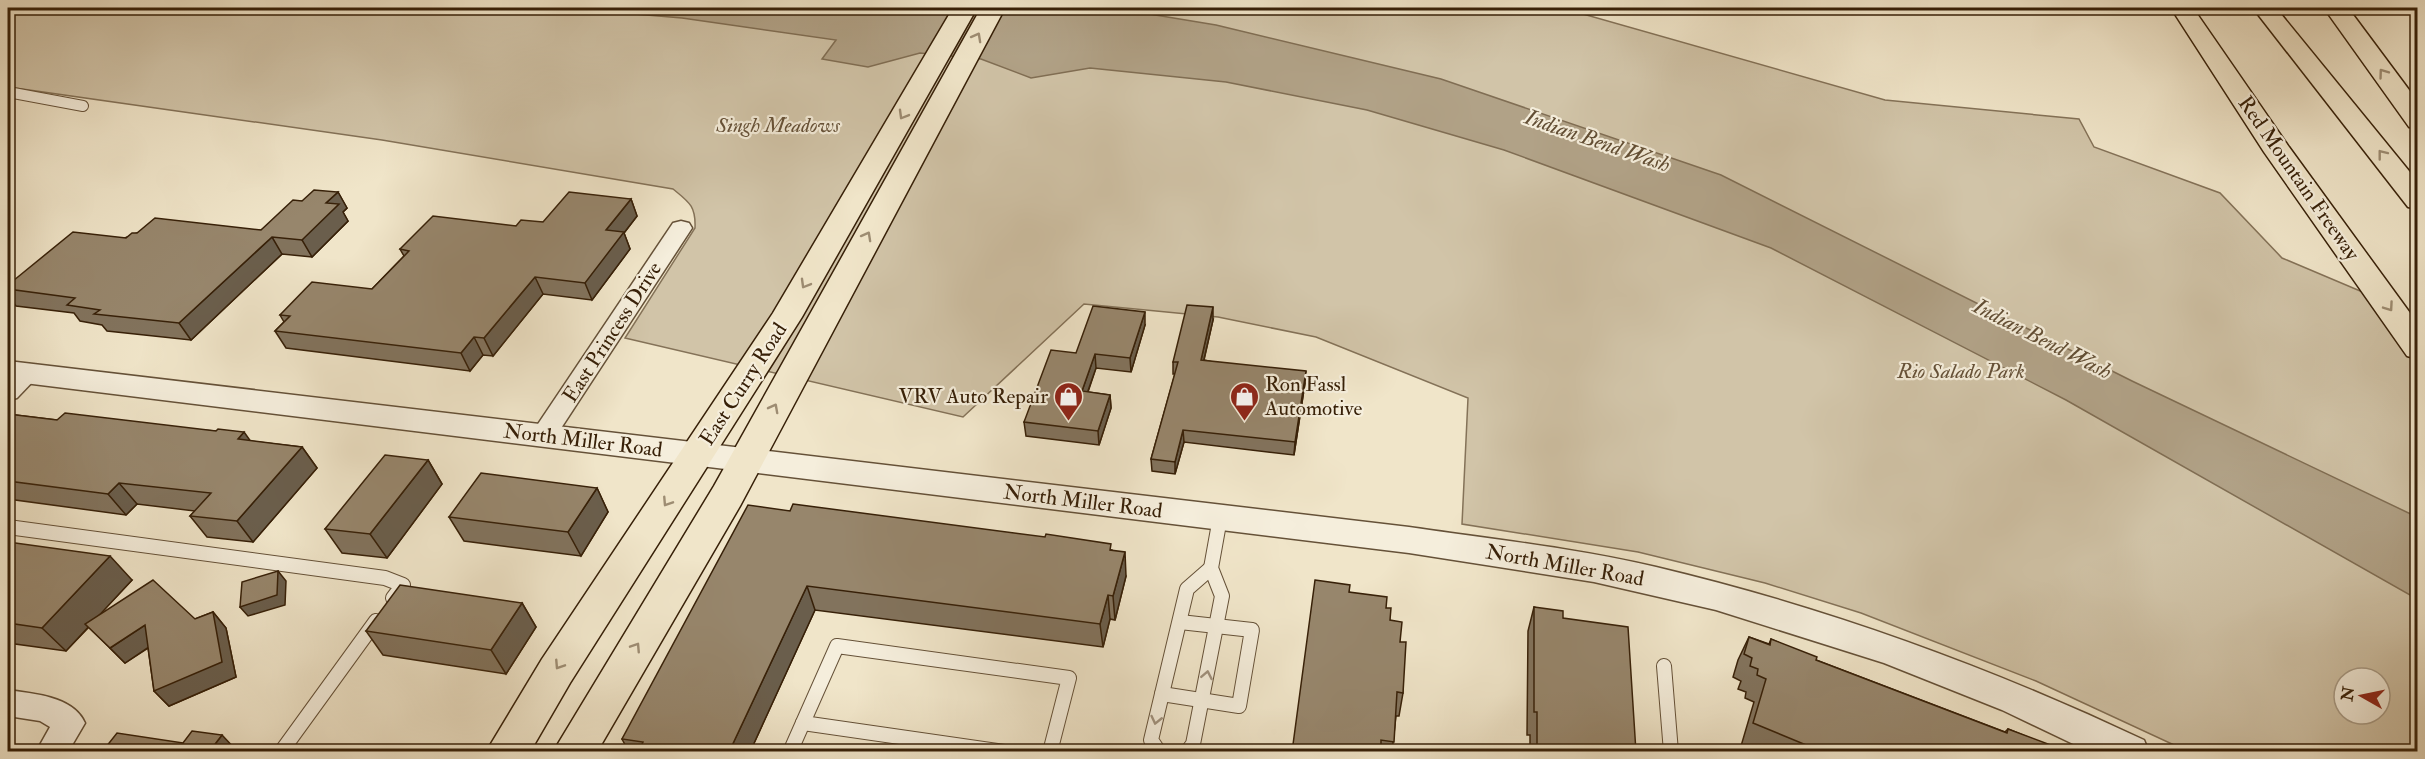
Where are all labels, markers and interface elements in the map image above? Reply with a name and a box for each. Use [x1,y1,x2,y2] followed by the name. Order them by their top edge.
[970,33,981,43] one-way arrow
[2379,69,2390,80] one-way arrow
[2232,91,2366,266] street label: Red Mountain Freeway
[1520,103,1674,179] water label: Indian Bend Wash
[899,109,910,119] one-way arrow
[715,112,841,139] park label: Singh Meadows
[2378,150,2389,161] one-way arrow
[860,232,871,243] one-way arrow
[557,257,668,408] street label: East Princess Drive
[801,278,812,288] one-way arrow
[1968,291,2117,386] water label: Indian Bend Wash
[2382,301,2393,312] one-way arrow
[694,317,794,451] street label: East Curry Road
[1896,358,2025,385] park label: Rio Salado Park
[1264,371,1362,422] place label: Ron Fassl Automotive
[1053,380,1085,422] shop icon: VRV Auto Repair
[1228,380,1260,422] shop icon: Ron Fassl Automotive
[898,383,1048,410] place label: VRV Auto Repair
[767,403,778,414] one-way arrow
[502,417,665,464] street label: North Miller Road
[1002,478,1165,525] street label: North Miller Road
[663,496,674,507] one-way arrow
[1484,538,1647,593] street label: North Miller Road
[629,643,640,654] one-way arrow
[555,659,567,669] one-way arrow
[2332,666,2392,726] north arrow
[1200,671,1213,681] one-way arrow
[2337,685,2359,703] text: N
[1151,714,1164,724] one-way arrow

